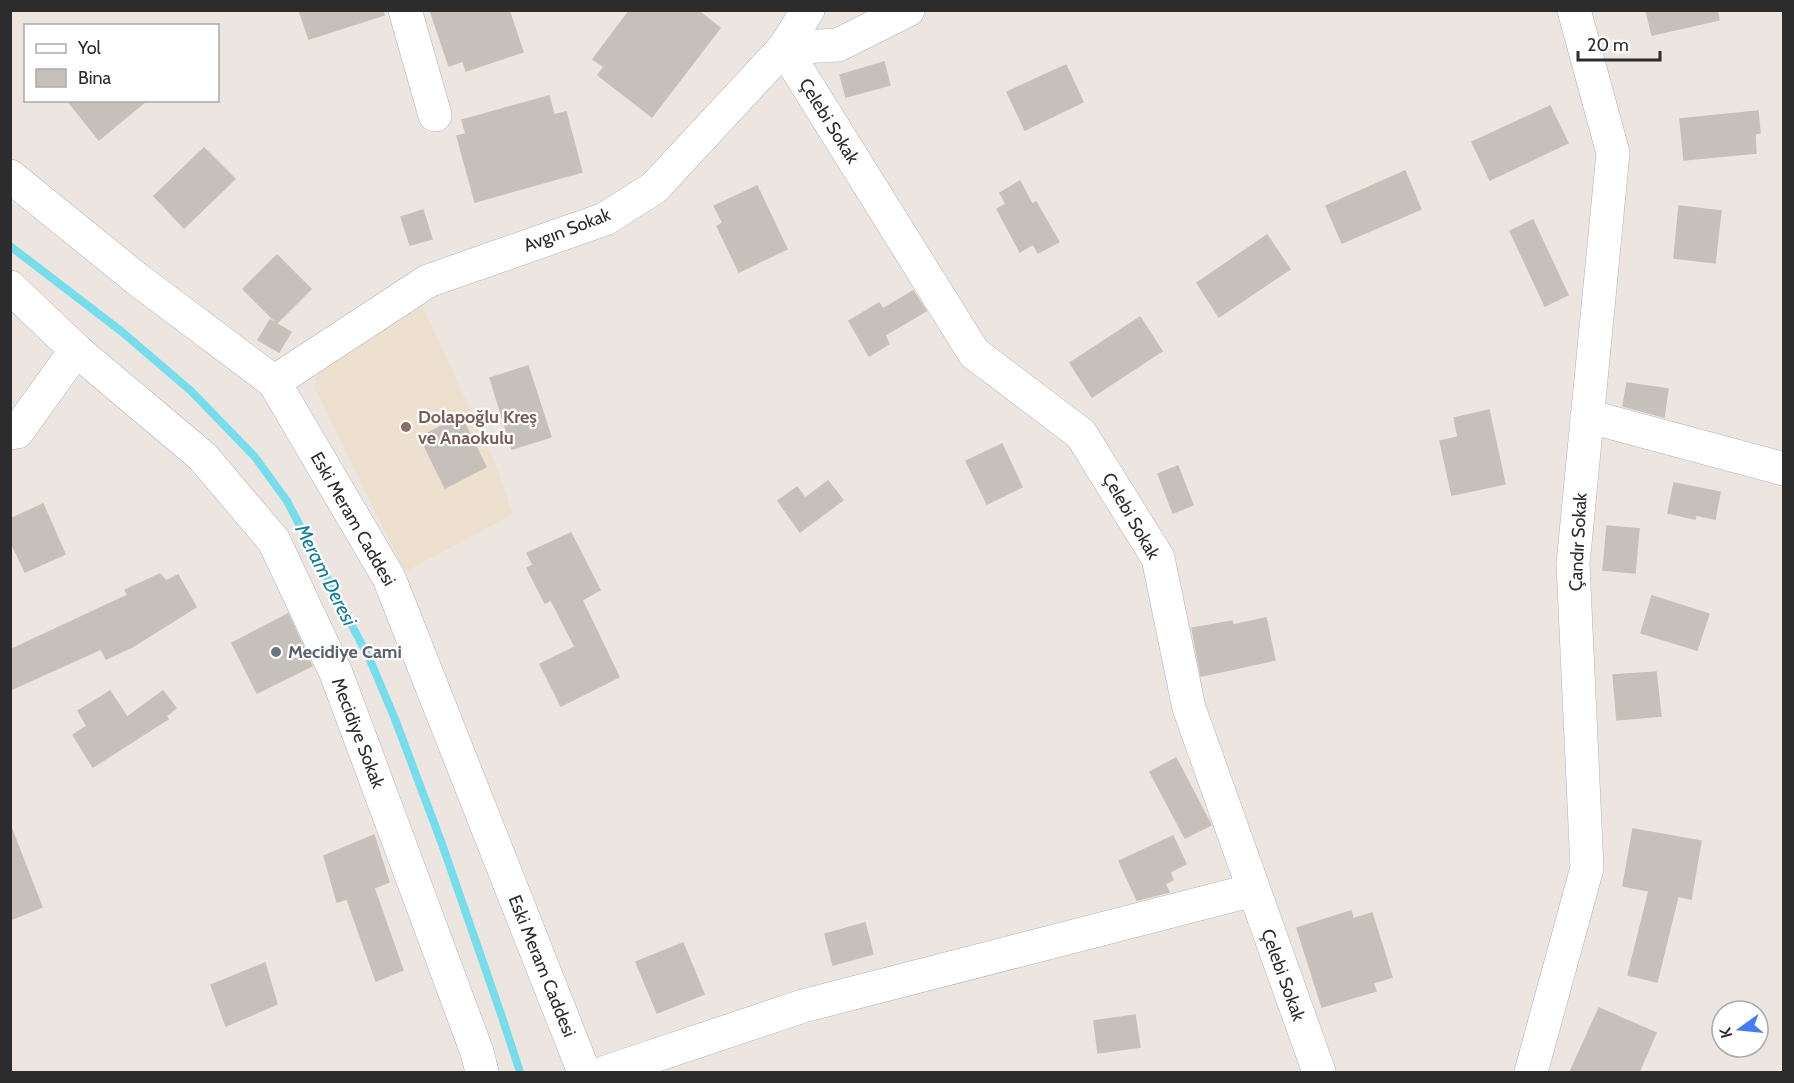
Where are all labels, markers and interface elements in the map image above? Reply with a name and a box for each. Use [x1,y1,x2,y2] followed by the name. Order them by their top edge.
[24,24,219,102] legend
[1578,24,1660,62] scale bar
[1587,34,1629,56] text: 20 m
[77,37,102,59] text: Yol
[78,67,112,89] text: Bina
[794,74,864,168] street label: Çelebi Sokak
[520,203,615,257] street label: Avgın Sokak
[418,406,537,449] place label: Dolapoğlu Kreş ve Anaokulu
[399,420,413,434] marker: Dolapoğlu Kreş ve Anaokulu
[306,448,400,590] street label: Eski Meram Caddesi
[1097,469,1165,564] street label: Çelebi Sokak
[1564,491,1592,592] street label: Çandır Sokak
[290,519,362,630] water label: Meram Deresi
[288,641,402,663] place label: Mecidiye Cami
[269,645,283,659] marker: Mecidiye Cami
[327,675,390,792] street label: Mecidiye Sokak
[503,892,581,1040] street label: Eski Meram Caddesi
[1256,926,1310,1025] street label: Çelebi Sokak
[1710,999,1770,1059] north arrow
[1716,1025,1736,1040] text: K

